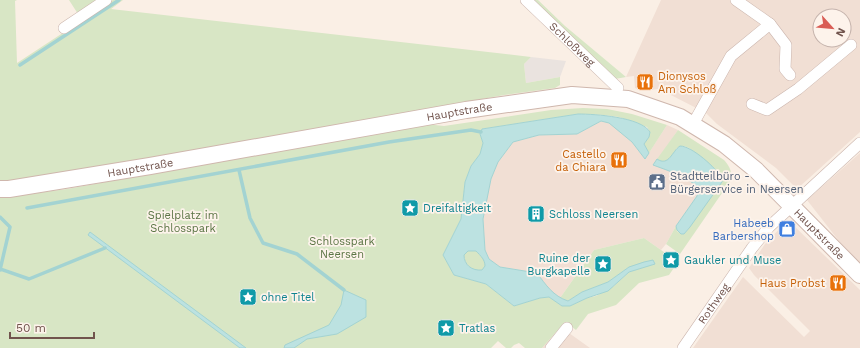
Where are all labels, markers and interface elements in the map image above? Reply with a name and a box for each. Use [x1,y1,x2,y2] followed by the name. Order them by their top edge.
[812,8,852,48] north arrow
[547,20,598,69] street label: Schloßweg
[833,26,848,39] text: N
[658,70,716,96] place label: Dionysos Am Schloß
[635,72,655,92] restaurant icon: Dionysos Am Schloß
[425,100,493,123] street label: Hauptstraße
[555,148,606,174] place label: Castello da Chiara
[609,150,629,170] restaurant icon: Castello da Chiara
[106,156,174,179] street label: Hauptstraße
[670,170,804,196] place label: Stadtteilbüro - Bürgerservice in Neersen
[647,172,667,192] public building icon: Stadtteilbüro - Bürgerservice in Neersen
[400,198,420,218] place icon: Dreifaltigkeit
[423,202,492,215] place label: Dreifaltigkeit
[526,204,546,224] building icon: Schloss Neersen
[791,206,847,262] street label: Hauptstraße
[549,208,638,221] place label: Schloss Neersen
[148,209,218,235] park label: Spielplatz im Schlosspark
[712,217,774,243] place label: Habeeb Barbershop
[777,219,797,239] shop icon: Habeeb Barbershop
[309,235,375,261] park label: Schlosspark Neersen
[661,250,681,270] place icon: Gaukler und Muse
[527,252,591,278] place label: Ruine der Burgkapelle
[593,254,613,274] place icon: Ruine der Burgkapelle
[684,254,781,267] place label: Gaukler und Muse
[828,273,848,293] restaurant icon: Haus Probst
[760,277,825,290] place label: Haus Probst
[695,281,732,326] street label: Rothweg
[238,287,258,307] place icon: ohne Titel
[261,291,315,304] place label: ohne Titel
[10,314,94,340] scale bar
[436,318,456,338] place icon: Tratlas
[16,321,46,335] text: 50 m
[459,322,495,335] place label: Tratlas

